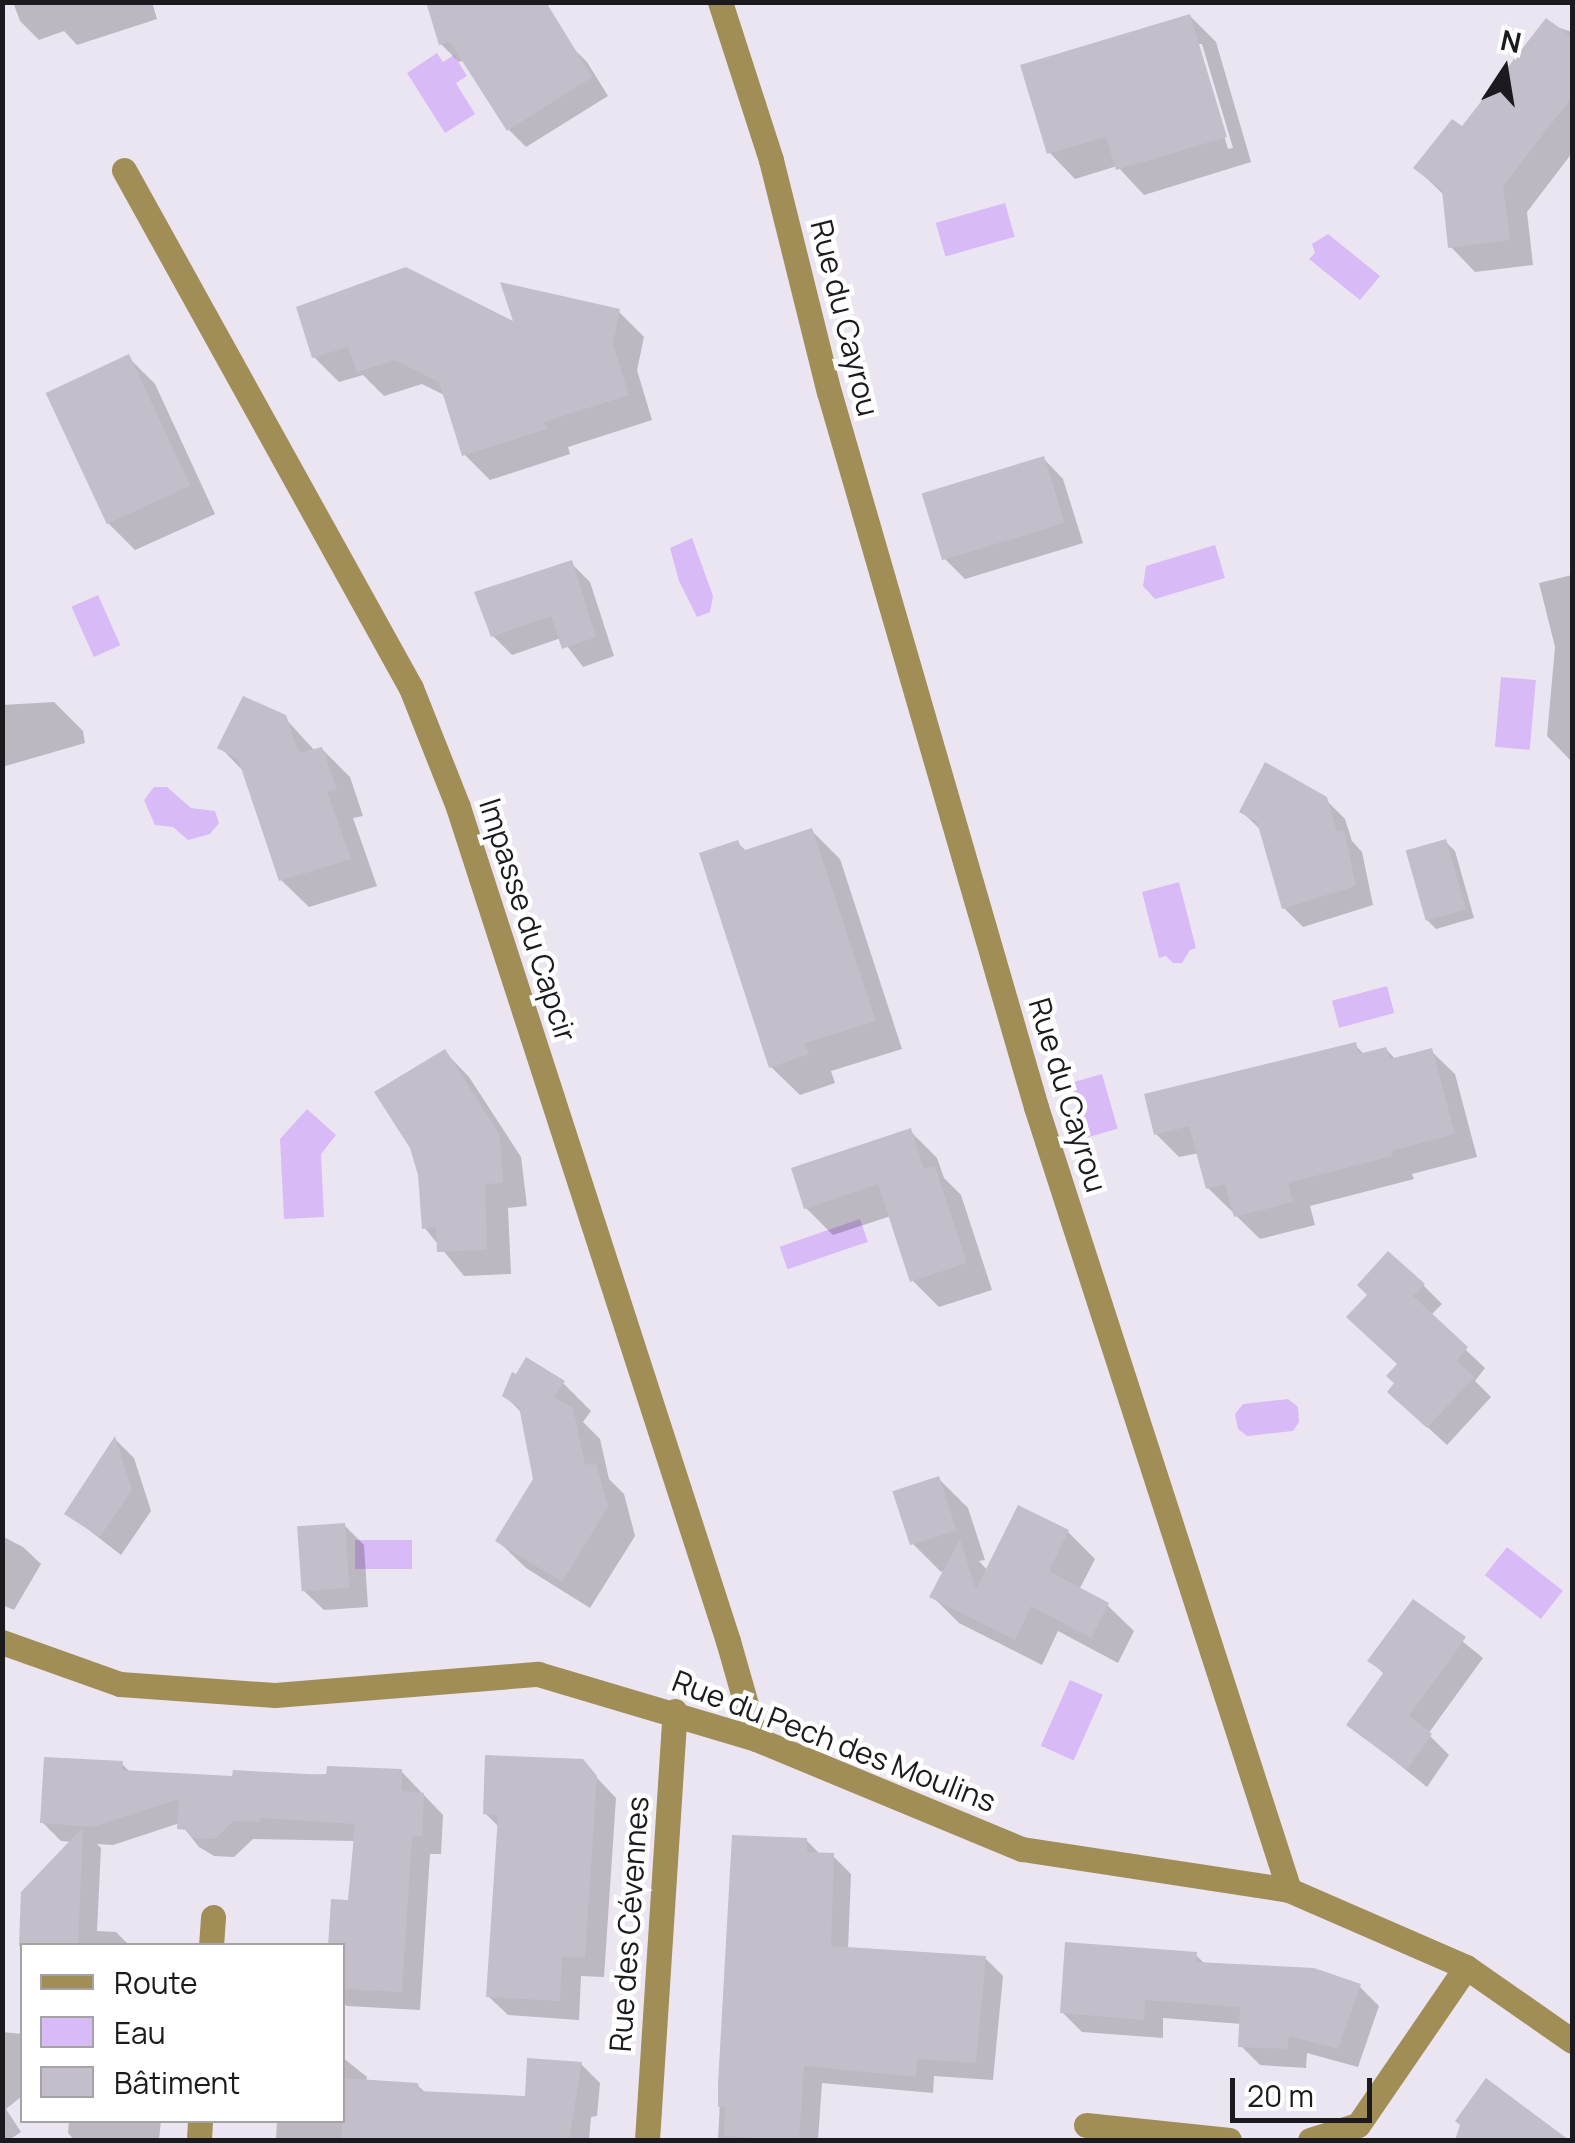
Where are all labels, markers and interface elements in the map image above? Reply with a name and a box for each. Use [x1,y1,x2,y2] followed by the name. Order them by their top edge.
[1455,20,1555,120] north arrow
[1497,20,1525,61] text: N
[803,216,887,420] street label: Rue du Cayrou
[472,794,584,1046] street label: Impasse du Capcir
[1021,994,1115,1196] street label: Rue du Cayrou
[667,1663,1001,1819] street label: Rue du Pech des Moulins
[602,1795,656,2053] street label: Rue des Cévennes
[20,1943,345,2123] legend
[114,1962,197,2003] text: Route
[114,2012,166,2053] text: Eau
[1235,2058,1378,2120] scale bar
[114,2062,240,2103] text: Bâtiment
[1247,2075,1314,2116] text: 20 m

